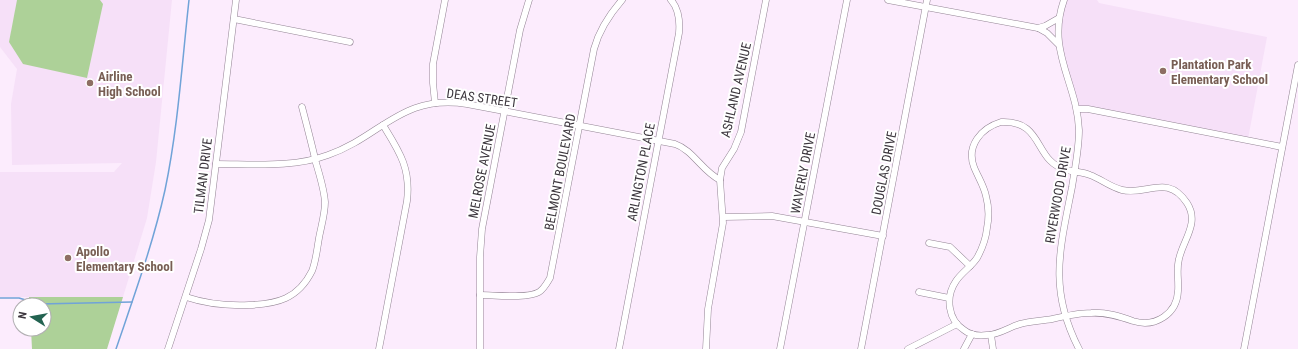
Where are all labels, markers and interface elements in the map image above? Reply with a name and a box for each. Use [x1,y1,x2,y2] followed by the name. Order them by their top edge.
[718,41,754,139] street label: ASHLAND AVENUE
[1171,57,1268,87] place label: Plantation Park Elementary School
[1158,66,1168,76] marker: Plantation Park Elementary School
[98,69,161,99] place label: Airline High School
[85,78,95,88] marker: Airline High School
[446,86,519,110] street label: DEAS STREET
[541,113,579,231] street label: BELMONT BOULEVARD
[624,122,658,222] street label: ARLINGTON PLACE
[465,123,499,219] street label: MELROSE AVENUE
[869,130,899,216] street label: DOUGLAS DRIVE
[788,131,818,215] street label: WAVERLY DRIVE
[191,137,215,215] street label: TILMAN DRIVE
[1042,145,1074,245] street label: RIVERWOOD DRIVE
[76,244,173,274] place label: Apollo Elementary School
[63,253,73,263] marker: Apollo Elementary School
[12,297,52,337] north arrow
[16,310,30,320] text: N

